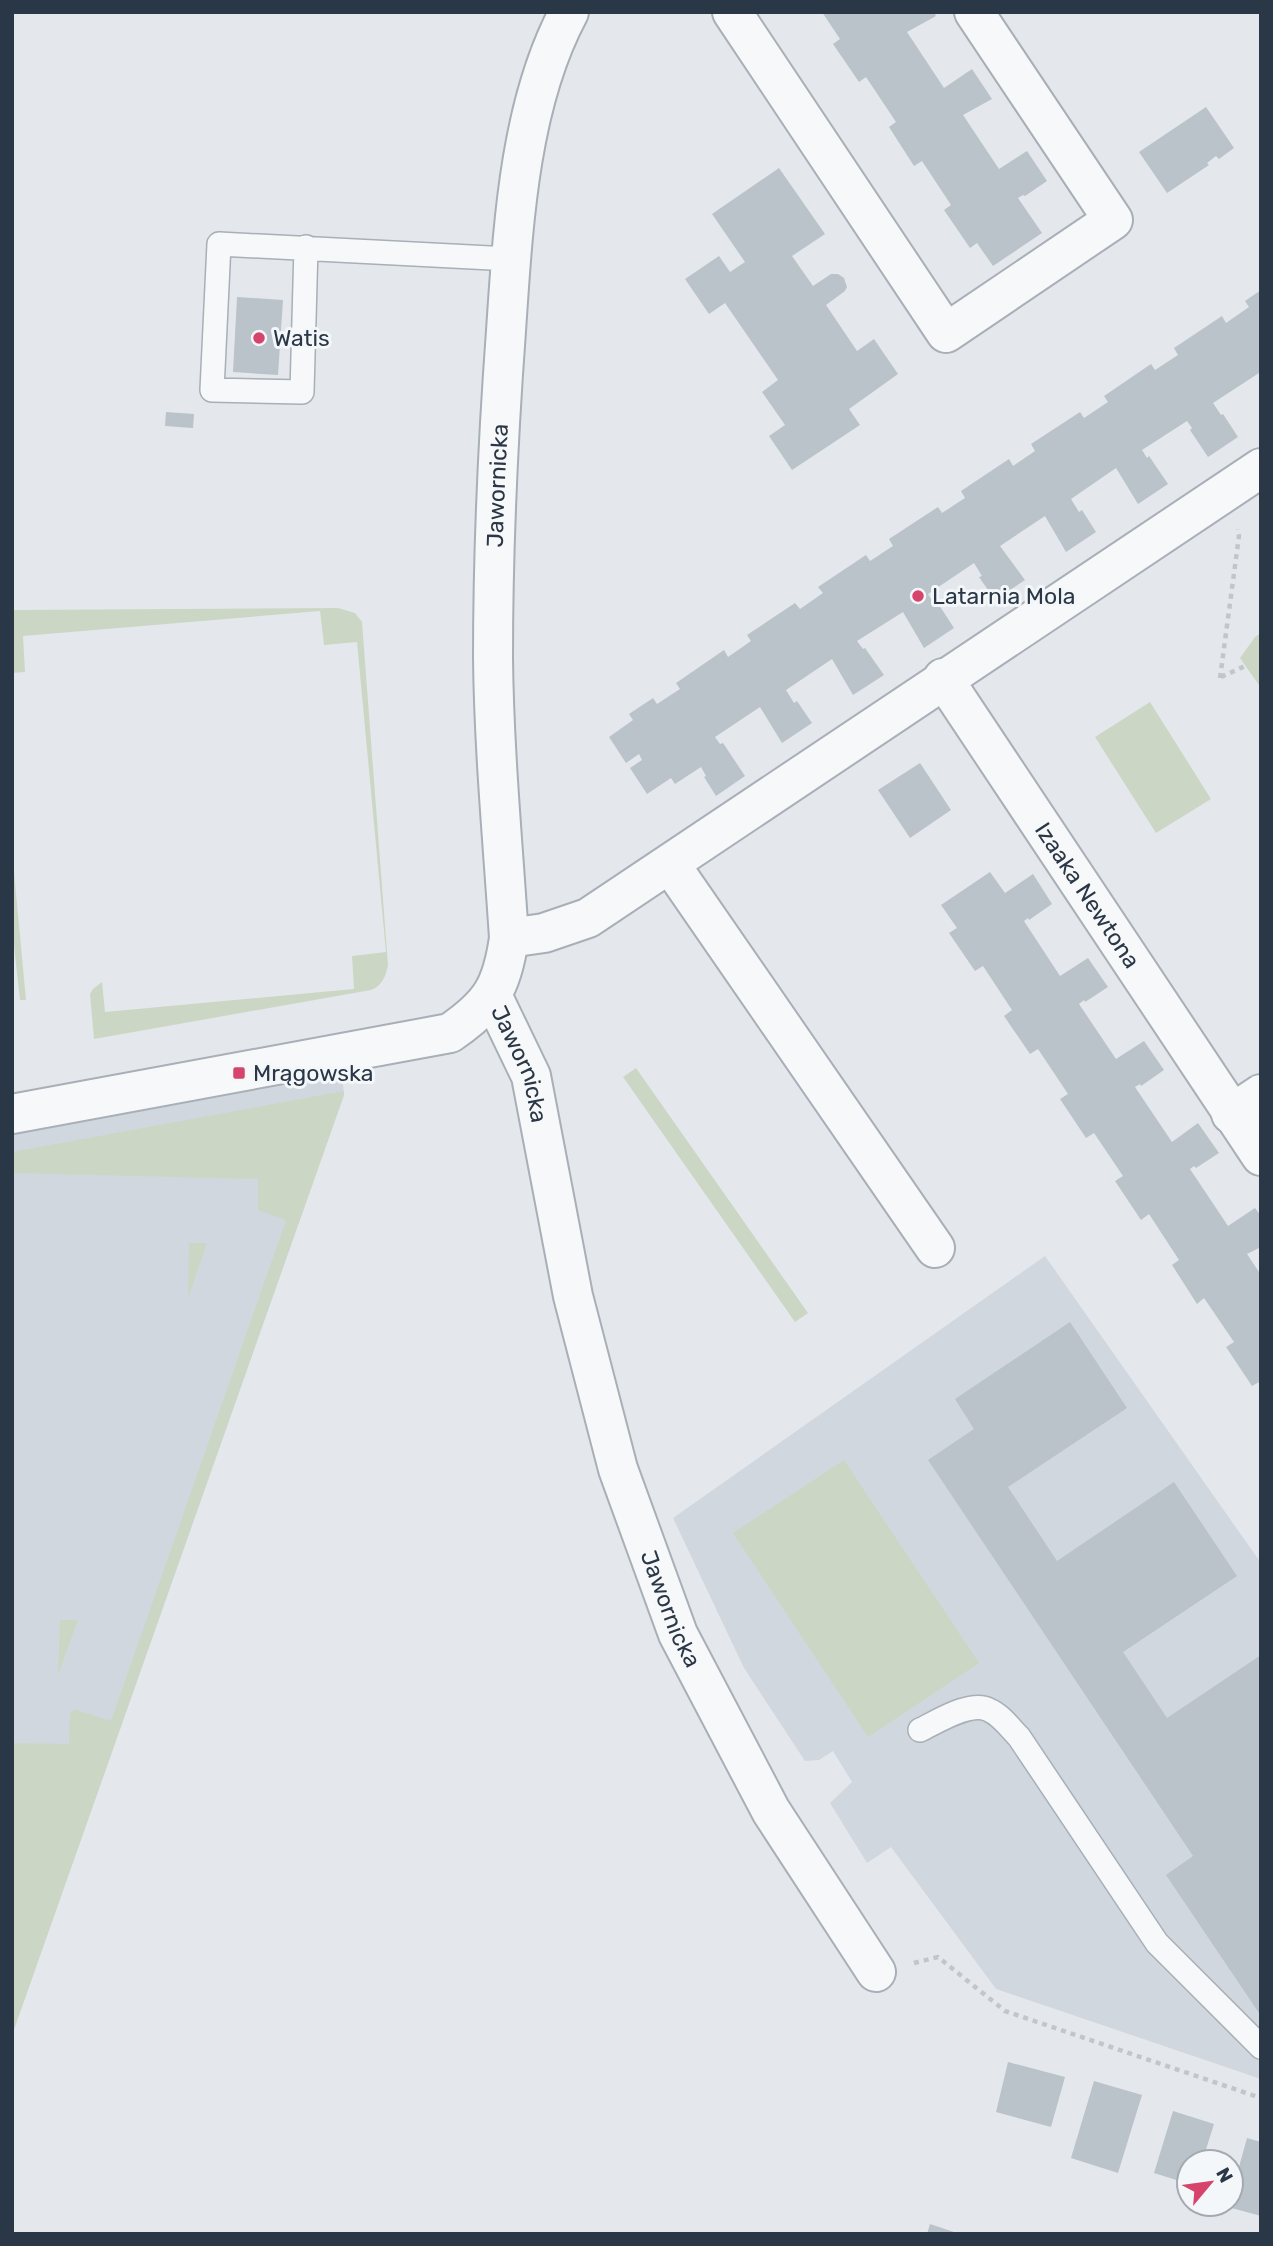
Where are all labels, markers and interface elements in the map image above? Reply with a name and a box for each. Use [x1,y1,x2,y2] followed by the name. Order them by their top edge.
[273,324,330,352] place label: Watis
[251,330,267,346] marker: Watis
[481,423,514,548] street label: Jawornicka
[932,582,1076,610] place label: Latarnia Mola
[910,588,926,604] marker: Latarnia Mola
[1029,817,1146,974] street label: Izaaka Newtona
[485,1001,554,1125] street label: Jawornicka
[253,1059,373,1087] place label: Mrągowska
[231,1065,247,1081] marker: Mrągowska
[635,1546,707,1672] street label: Jawornicka
[1175,2148,1245,2218] north arrow
[1211,2163,1238,2187] text: N

